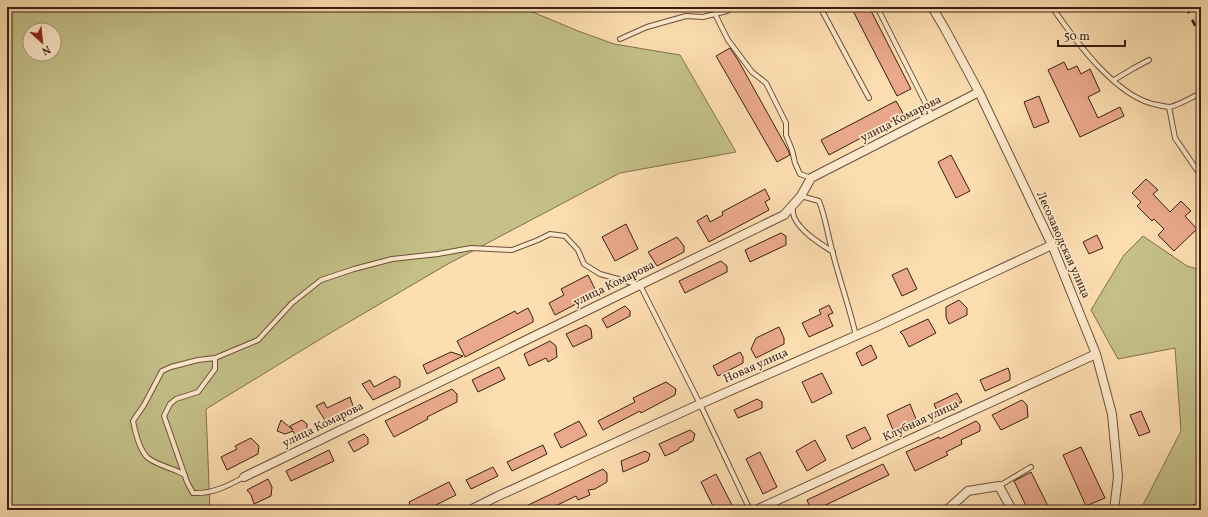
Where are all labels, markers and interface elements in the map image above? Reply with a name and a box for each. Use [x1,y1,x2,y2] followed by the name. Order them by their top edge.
[22,22,62,62] north arrow
[1058,22,1125,48] scale bar
[1064,29,1090,45] text: 50 m
[39,41,53,58] text: N
[858,92,944,146] street label: улица Комарова
[1032,189,1094,301] street label: Лесозаводская улица
[571,257,657,311] street label: улица Комарова
[721,345,791,387] street label: Новая улица
[880,396,962,446] street label: Клубная улица
[280,398,366,452] street label: улица Комарова

